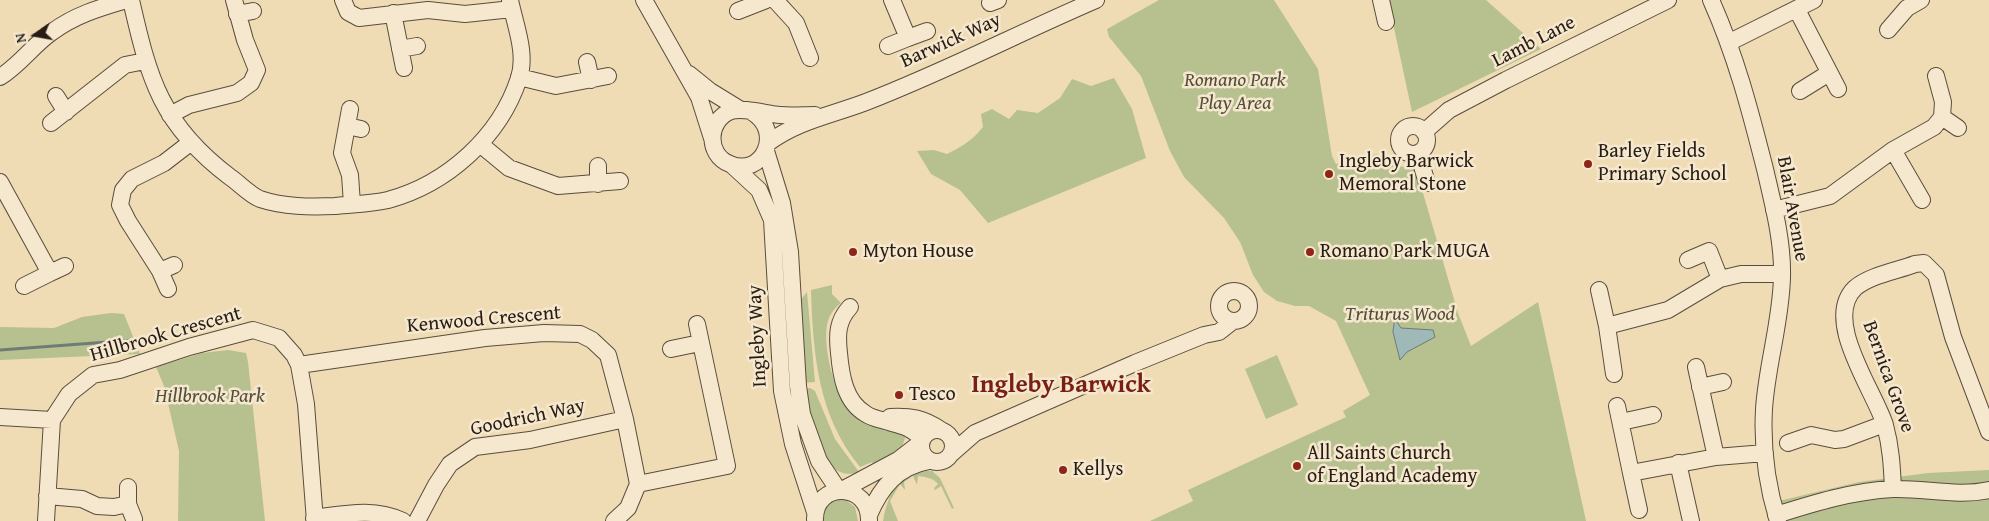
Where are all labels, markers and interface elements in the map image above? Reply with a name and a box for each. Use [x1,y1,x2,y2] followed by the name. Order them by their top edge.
[897,8,1005,74] street label: Barwick Way
[10,10,60,60] north arrow
[1488,11,1580,73] street label: Lamb Lane
[10,31,31,45] text: N
[1184,69,1286,116] park label: Romano Park Play Area
[1598,140,1727,187] place label: Barley Fields Primary School
[1339,150,1474,197] place label: Ingleby Barwick Memoral Stone
[1771,155,1813,263] street label: Blair Avenue
[1582,158,1594,170] marker: Barley Fields Primary School
[1323,168,1335,180] marker: Ingleby Barwick Memoral Stone
[863,240,974,264] place label: Myton House
[1320,240,1490,264] place label: Romano Park MUGA
[847,246,859,258] marker: Myton House
[1304,246,1316,258] marker: Romano Park MUGA
[743,284,773,388] street label: Ingleby Way
[406,301,562,339] street label: Kenwood Crescent
[88,302,244,368] street label: Hillbrook Crescent
[1345,303,1455,327] park label: Triturus Wood
[1857,318,1919,436] street label: Bernica Grove
[971,371,1151,401] district label: Ingleby Barwick
[909,383,956,407] place label: Tesco
[155,385,265,409] park label: Hillbrook Park
[893,389,905,401] marker: Tesco
[468,394,588,442] street label: Goodrich Way
[1307,442,1478,489] place label: All Saints Church of England Academy
[1073,458,1123,482] place label: Kellys
[1291,460,1303,472] marker: All Saints Church of England Academy
[1057,464,1069,476] marker: Kellys

